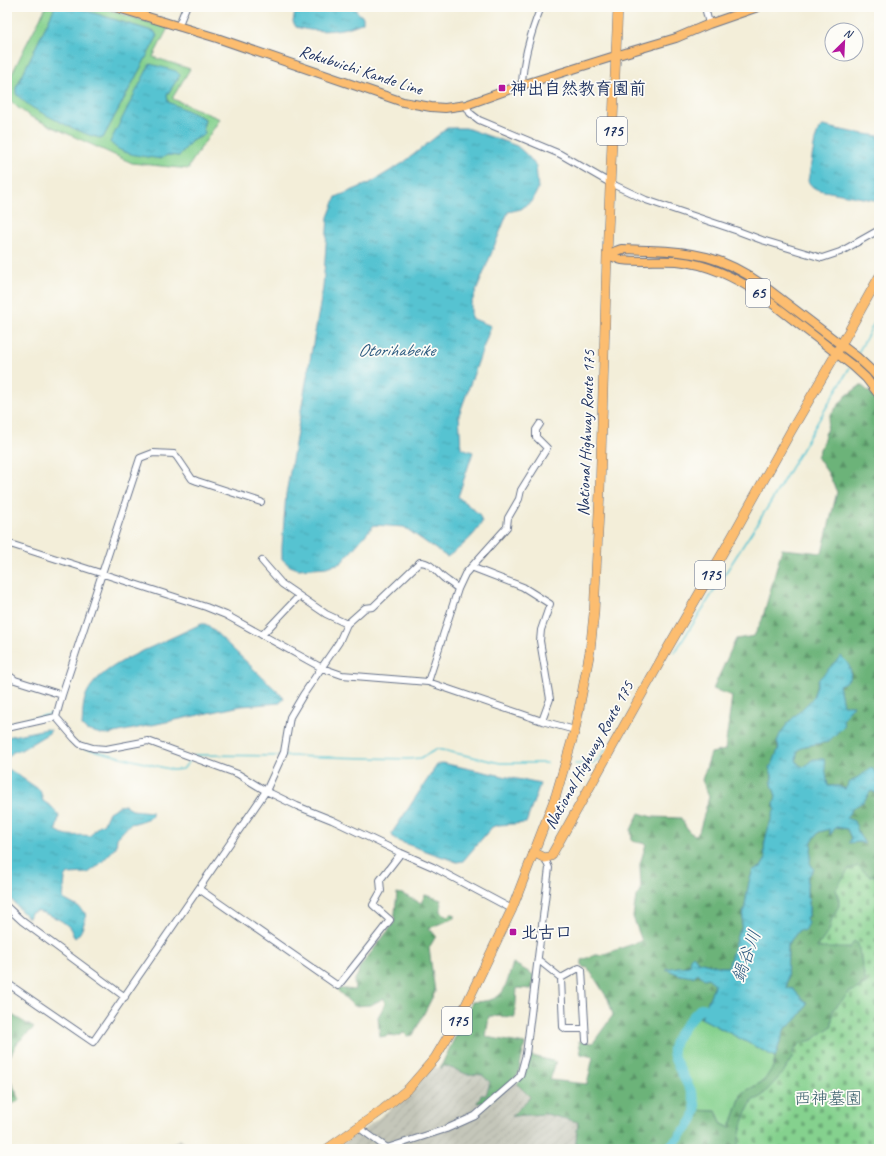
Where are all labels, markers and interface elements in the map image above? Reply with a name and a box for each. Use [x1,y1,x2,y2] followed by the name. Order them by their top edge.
[824,22,864,62] north arrow
[842,25,856,42] text: N
[297,40,427,100] street label: Rokubuichi Kande Line
[510,78,646,99] place label: 神出自然教育園前
[497,83,507,93] marker: 神出自然教育園前
[597,117,627,145] road number: 175
[746,279,770,307] road number: 65
[358,339,437,361] water label: Otorihabeike
[573,348,599,516] street label: National Highway Route 175
[695,561,725,589] road number: 175
[540,676,639,833] street label: National Highway Route 175
[521,922,572,943] place label: 北古口
[508,927,518,937] marker: 北古口
[726,927,766,985] water label: 鍋谷川
[442,1007,472,1035] road number: 175
[794,1088,862,1109] park label: 西神墓園

